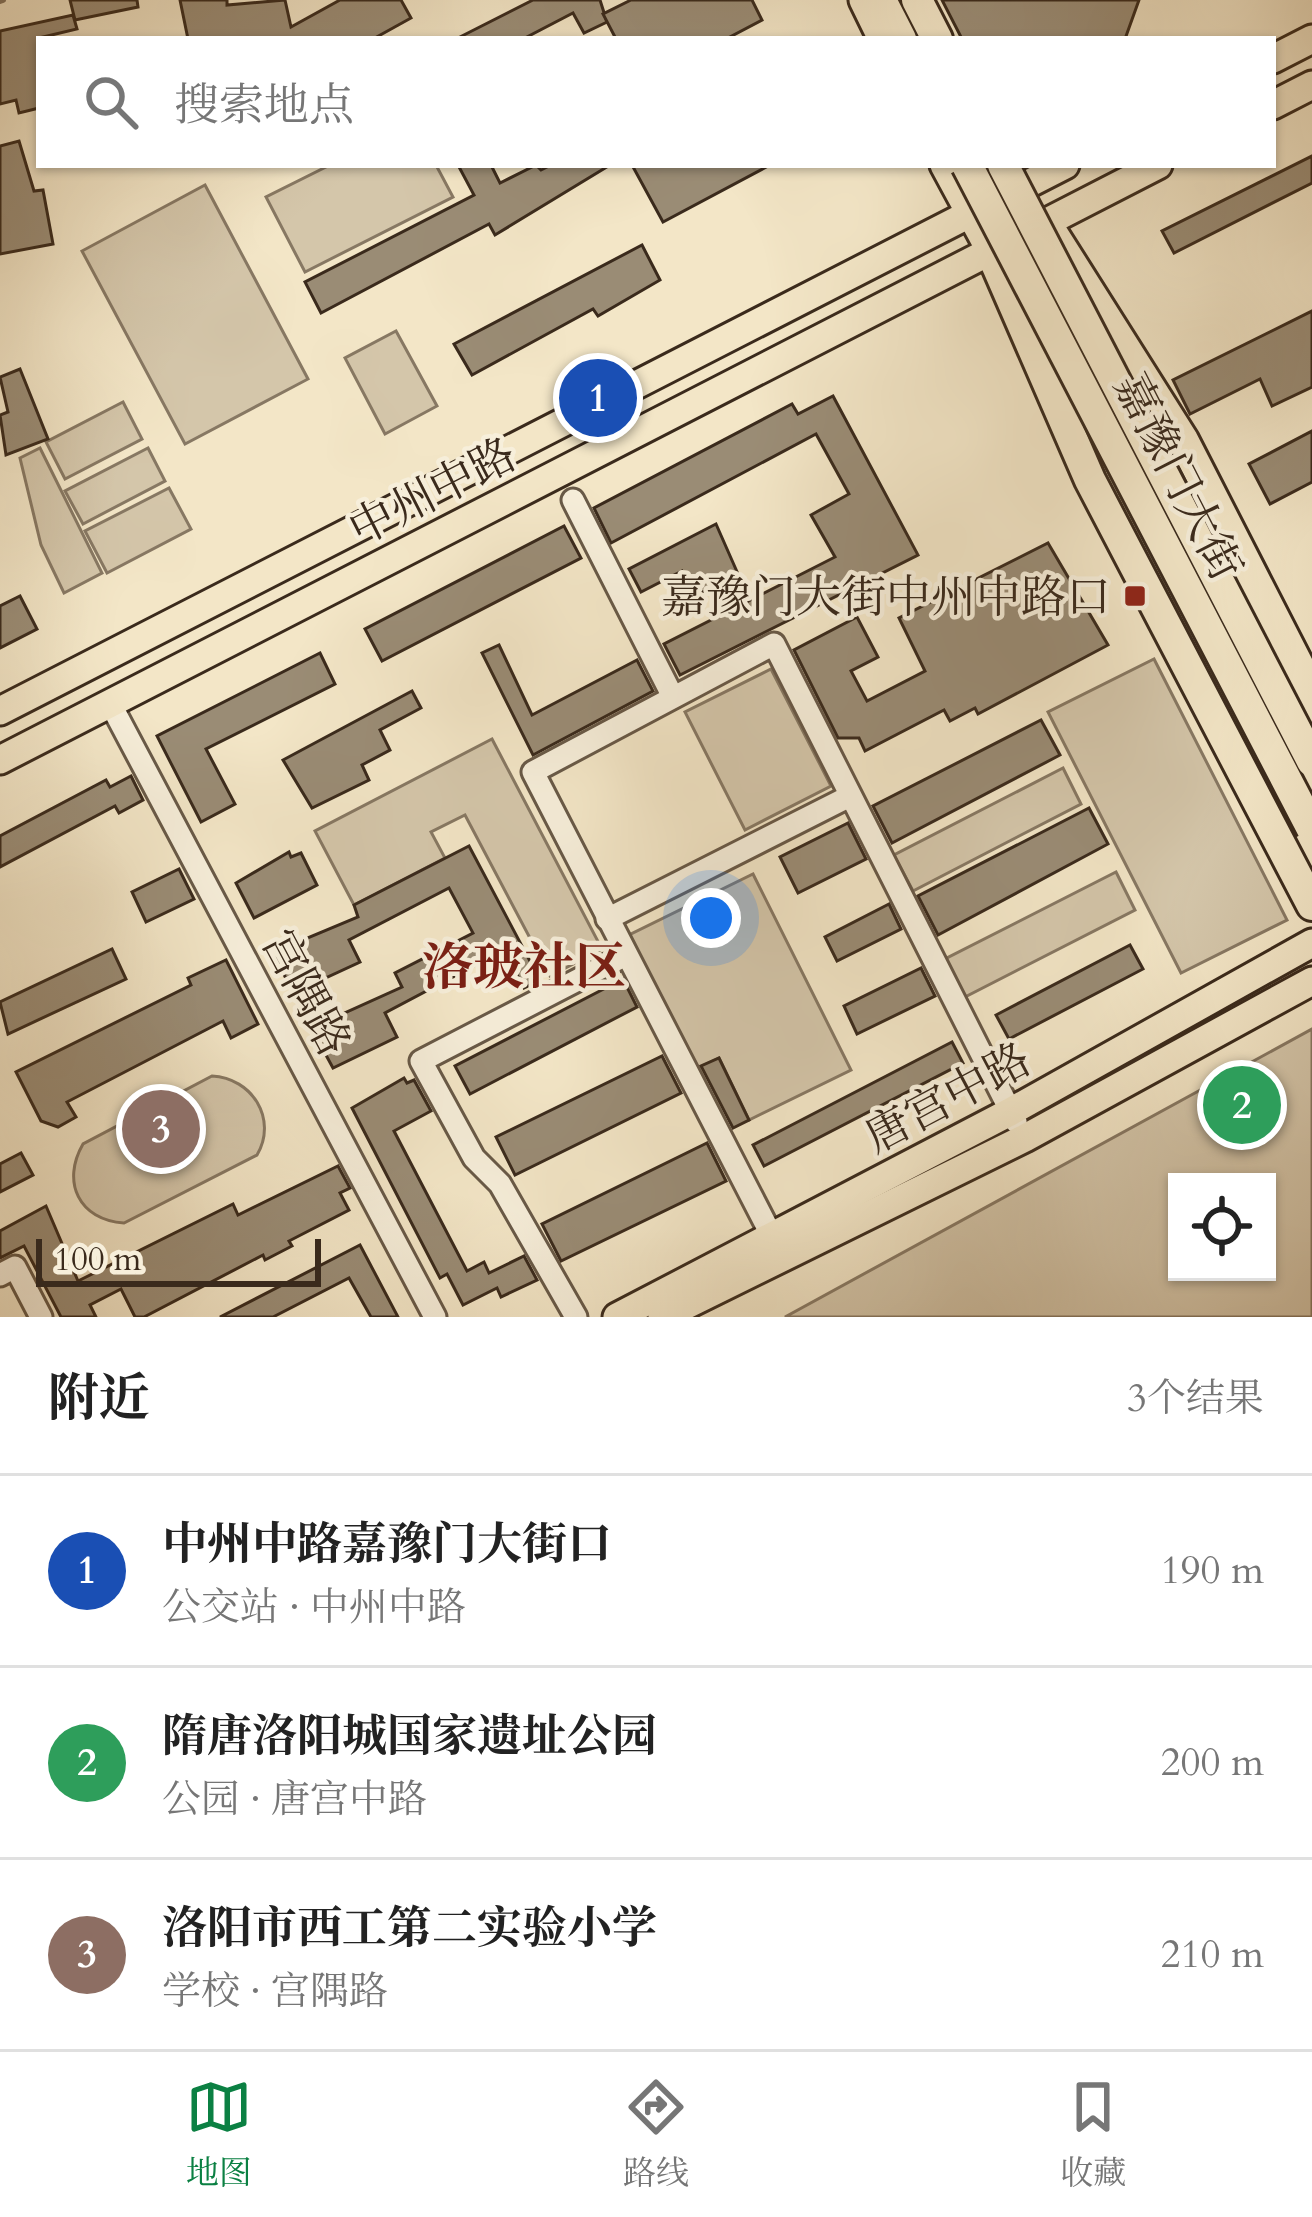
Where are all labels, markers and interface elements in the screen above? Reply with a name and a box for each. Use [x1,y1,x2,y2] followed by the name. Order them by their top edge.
[36,36,1276,168] search box
[78,69,144,135] icon: search
[174,75,354,136] text: 搜索地点
[559,353,637,443] pin: 1
[1099,363,1256,591] street label: 嘉豫门大街
[339,424,527,560] street label: 中州中路
[661,567,1111,628] place label: 嘉豫门大街中州中路口
[1122,583,1148,609] marker: 嘉豫门大街中州中路口
[681,888,741,948] your location
[247,919,364,1067] street label: 宫隅路
[422,933,626,1003] district label: 洛玻社区
[854,1029,1041,1168] street label: 唐宫中路
[1203,1060,1281,1150] pin: 2
[122,1084,200,1174] pin: 3
[1168,1173,1276,1281] map controls
[1168,1173,1276,1281] button: locate
[36,1233,321,1286] scale bar
[54,1237,141,1282] text: 100 m
[48,1364,150,1434] text: 附近
[1127,1372,1264,1425] text: 3个结果
[162,1514,612,1575] text: 中州中路嘉豫门大街口
[77,1544,97,1597] text: 1
[1161,1544,1264,1597] text: 190 m
[162,1581,466,1634] text: 公交站 · 中州中路
[162,1706,657,1767] text: 隋唐洛阳城国家遗址公园
[77,1736,97,1789] text: 2
[1161,1736,1264,1789] text: 200 m
[162,1773,427,1826] text: 公园 · 唐宫中路
[162,1898,657,1959] text: 洛阳市西工第二实验小学
[77,1928,97,1981] text: 3
[1161,1928,1264,1981] text: 210 m
[162,1965,388,2018] text: 学校 · 宫隅路
[186,2074,252,2196] tab: 地图
[623,2074,689,2196] tab: 路线
[1060,2074,1126,2196] tab: 收藏

